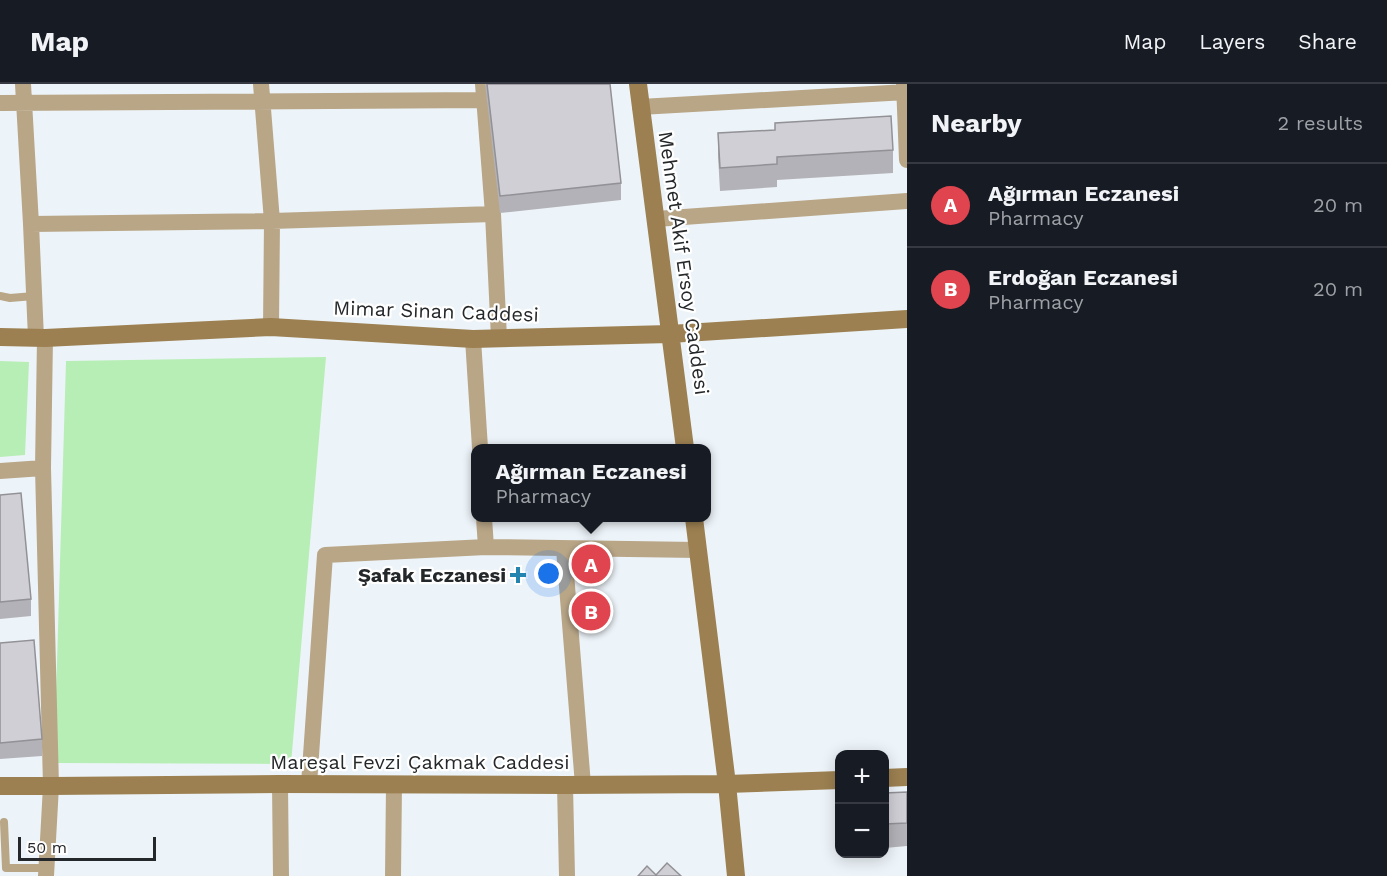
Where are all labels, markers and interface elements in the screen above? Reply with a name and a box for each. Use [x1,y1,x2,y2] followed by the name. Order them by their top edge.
[30,25,89,58] text: Map
[1123,29,1166,54] text: Map
[1199,29,1265,54] text: Layers
[1298,29,1357,54] text: Share
[931,108,1022,138] text: Nearby
[1278,111,1363,135] text: 2 results
[654,130,714,396] street label: Mehmet Akif Ersoy Caddesi
[988,181,1179,206] text: Ağırman Eczanesi
[944,193,957,217] text: A
[1313,193,1363,217] text: 20 m
[988,206,1084,230] text: Pharmacy
[988,265,1178,290] text: Erdoğan Eczanesi
[944,277,957,301] text: B
[1313,277,1363,301] text: 20 m
[988,290,1084,314] text: Pharmacy
[333,295,539,327] street label: Mimar Sinan Caddesi
[471,444,711,522] popup
[495,459,687,484] text: Ağırman Eczanesi
[495,484,591,508] text: Pharmacy
[572,542,610,586] pin: A
[534,559,563,588] your location
[358,563,506,587] place label: Şafak Eczanesi
[511,568,525,582] marker: Şafak Eczanesi
[572,588,610,634] pin: B
[270,750,570,774] street label: Mareşal Fevzi Çakmak Caddesi
[835,750,889,858] map controls
[835,750,889,804] button: +
[835,804,889,858] button: −
[18,834,156,862] scale bar
[27,838,67,857] text: 50 m

